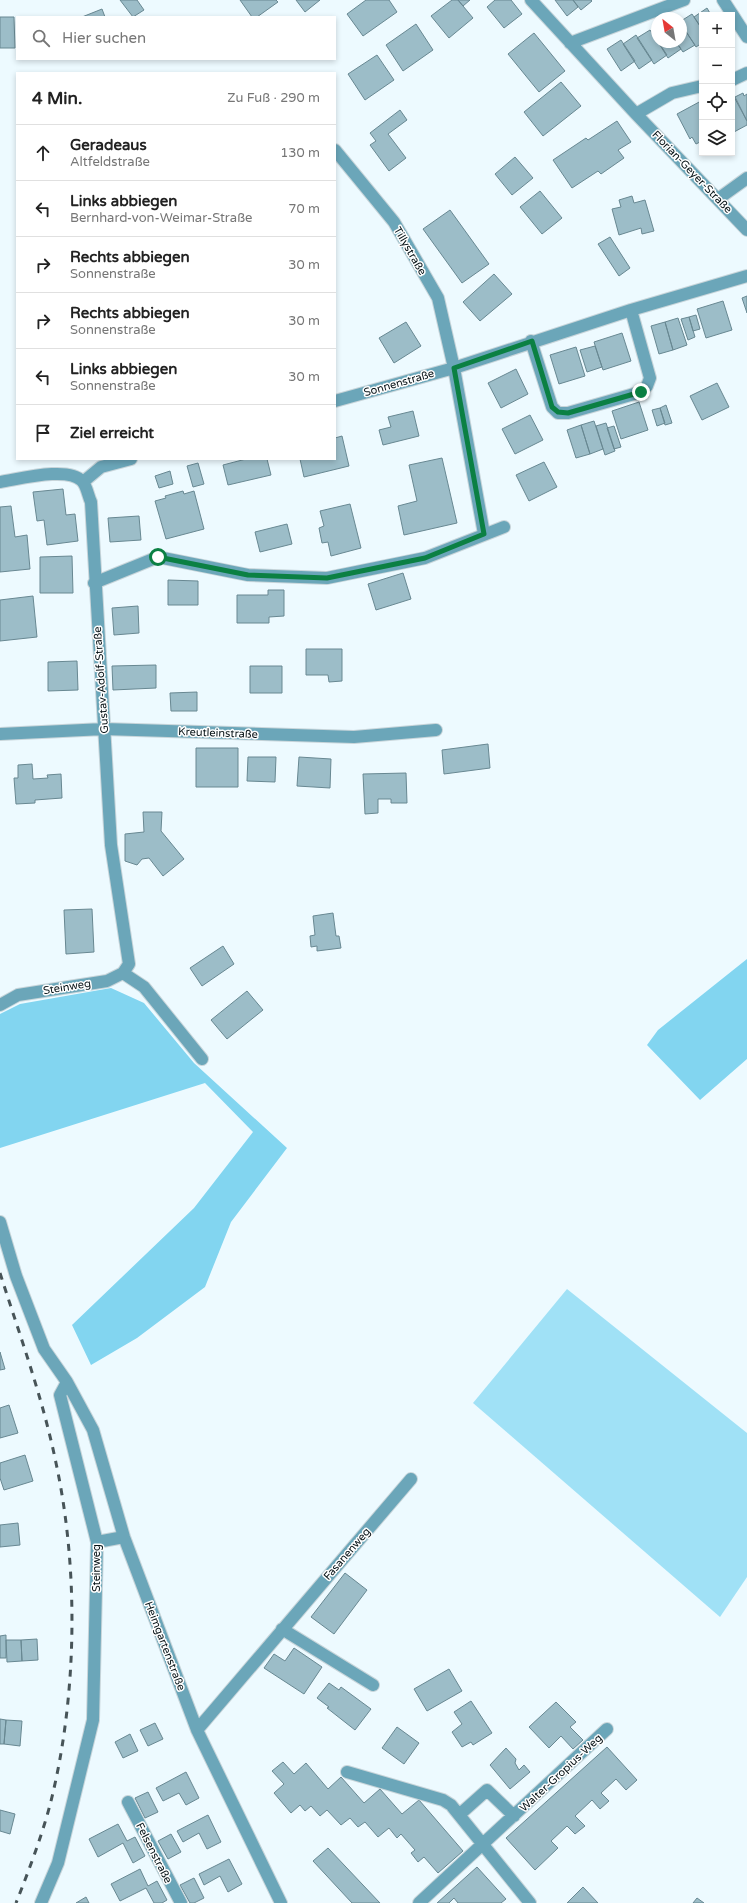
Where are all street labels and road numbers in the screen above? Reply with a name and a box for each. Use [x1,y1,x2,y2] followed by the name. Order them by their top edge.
[649,128,735,216] street label: Florian-Geyer-Straße
[391,225,429,277] street label: Tillystraße
[362,367,436,399] street label: Sonnenstraße
[91,626,111,734] street label: Gustav-Adolf-Straße
[178,725,258,741] street label: Kreutleinstraße
[42,977,92,997] street label: Steinweg
[321,1525,373,1583] street label: Fasanenweg
[90,1544,103,1592] street label: Steinweg
[142,1600,188,1692] street label: Heimgartenstraße
[517,1731,605,1814] street label: Walter-Gropius-Weg
[133,1821,175,1885] street label: Felsenstraße

